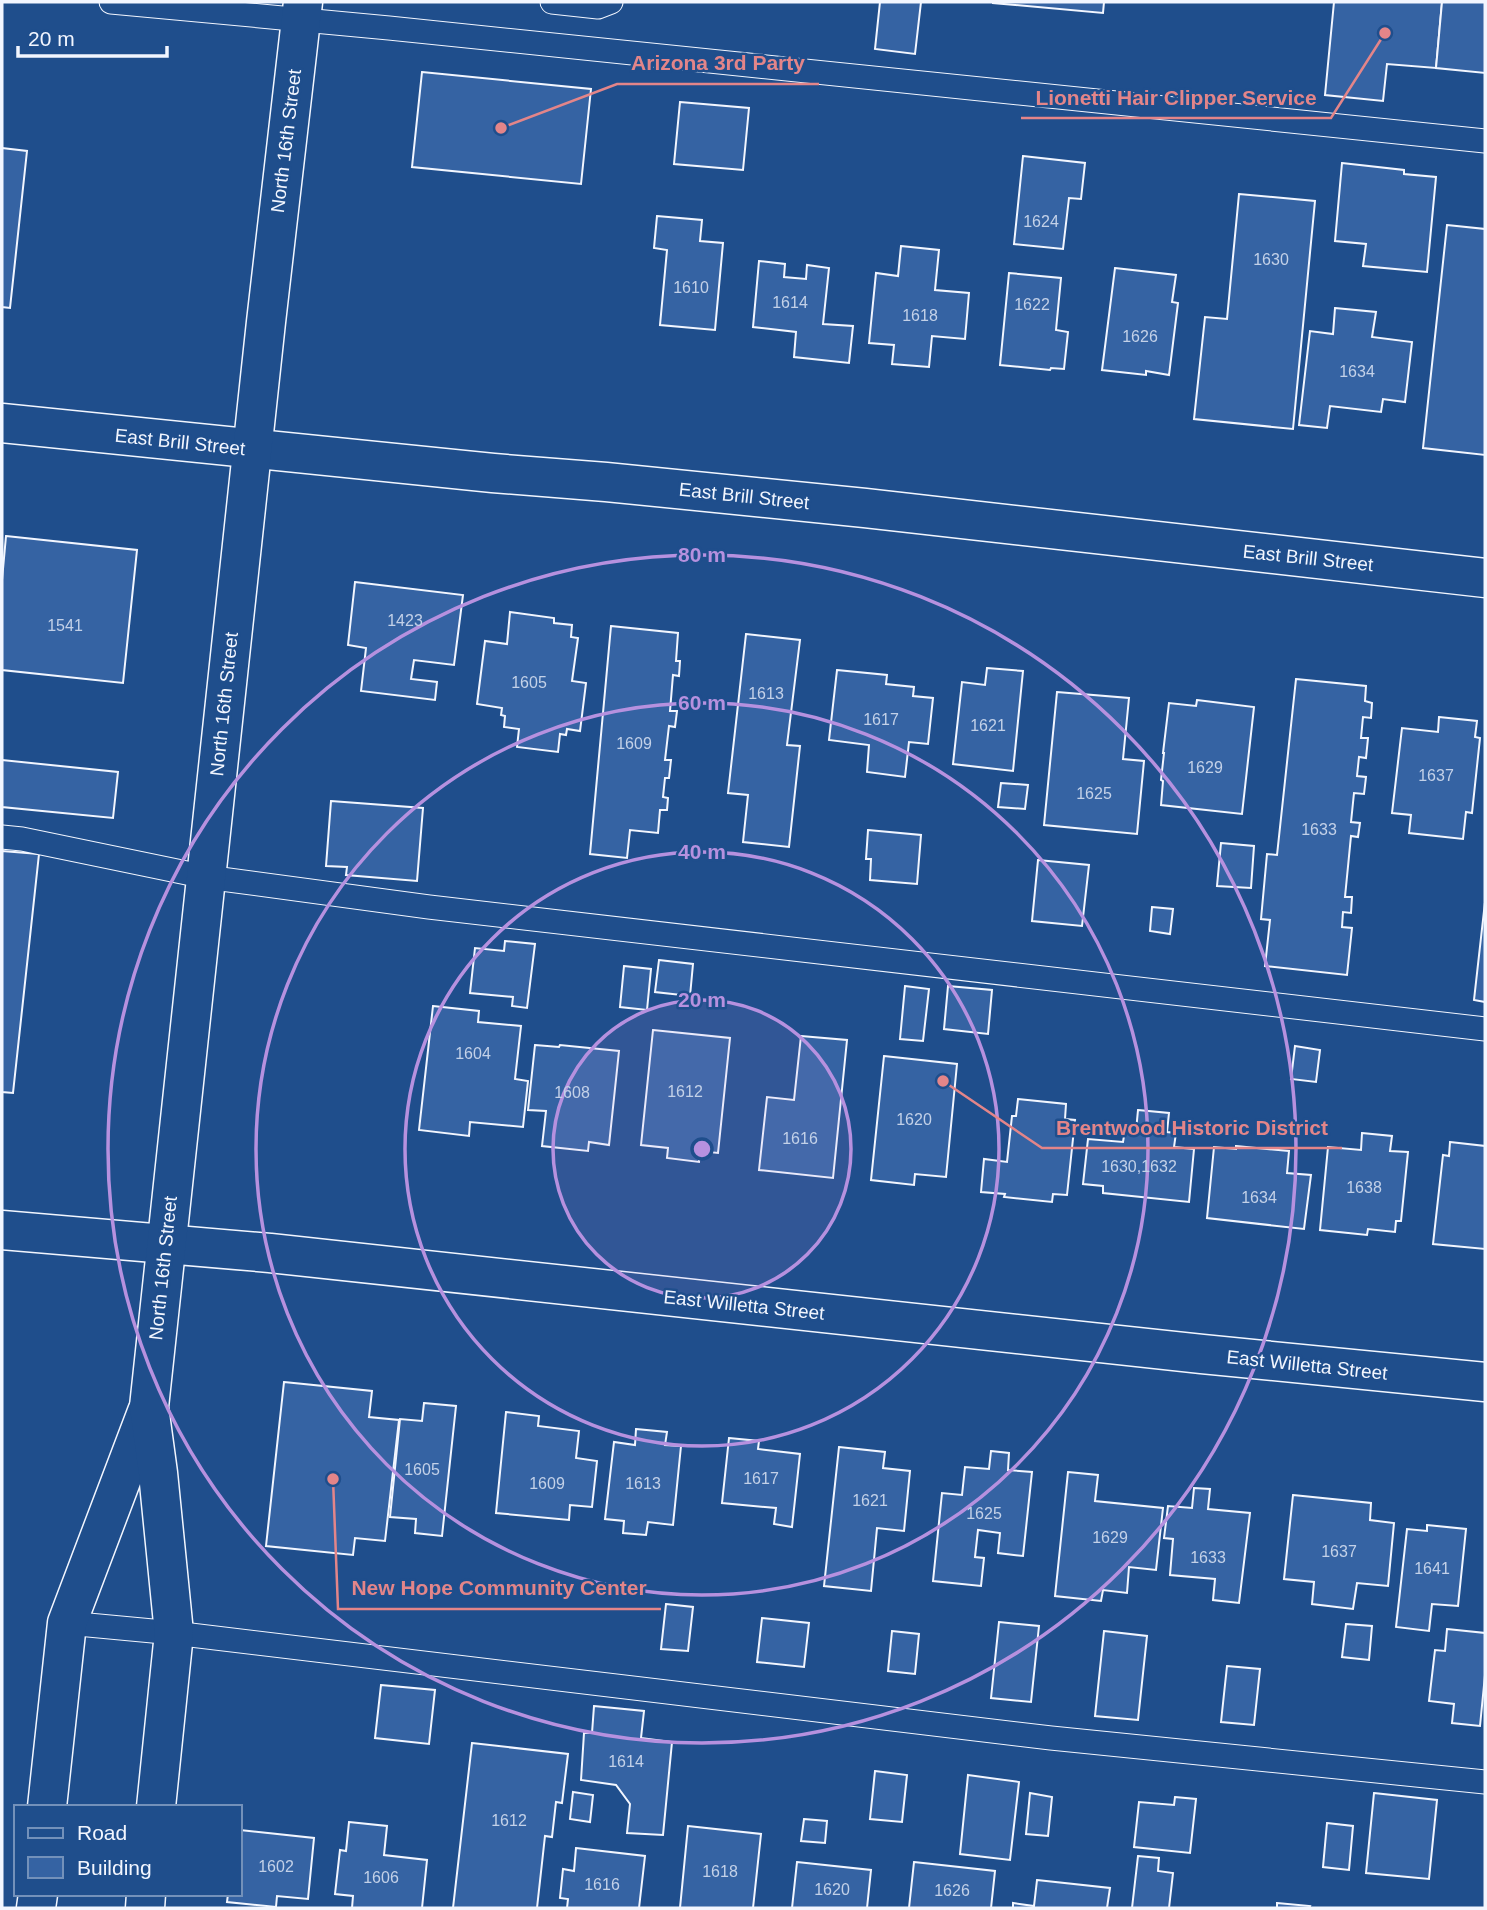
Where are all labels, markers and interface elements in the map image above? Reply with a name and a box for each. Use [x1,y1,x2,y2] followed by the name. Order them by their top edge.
[18,14,166,58] scale bar
[28,27,75,50] text: 20 m
[617,42,819,84] callout: Arizona 3rd Party
[631,51,805,74] text: Arizona 3rd Party
[267,67,305,214] street label: North 16th Street
[1021,76,1331,118] callout: Lionetti Hair Clipper Service
[1035,86,1317,109] text: Lionetti Hair Clipper Service
[1023,213,1059,230] house number: 1624
[1253,251,1289,268] house number: 1630
[673,279,709,296] house number: 1610
[772,294,808,311] house number: 1614
[1014,296,1050,313] house number: 1622
[902,307,938,324] house number: 1618
[1122,328,1158,345] house number: 1626
[1339,363,1375,380] house number: 1634
[114,425,247,459] street label: East Brill Street
[678,479,811,513] street label: East Brill Street
[1242,541,1375,575] street label: East Brill Street
[678,543,726,566] text: 80 m
[387,612,423,629] house number: 1423
[47,617,83,634] house number: 1541
[206,630,242,777] street label: North 16th Street
[511,674,547,691] house number: 1605
[748,685,784,702] house number: 1613
[678,691,726,714] text: 60 m
[863,711,899,728] house number: 1617
[970,717,1006,734] house number: 1621
[616,735,652,752] house number: 1609
[1187,759,1223,776] house number: 1629
[1418,767,1454,784] house number: 1637
[1076,785,1112,802] house number: 1625
[1301,821,1337,838] house number: 1633
[678,840,726,863] text: 40 m
[678,988,726,1011] text: 20 m
[455,1045,491,1062] house number: 1604
[667,1083,703,1100] house number: 1612
[554,1084,590,1101] house number: 1608
[1042,1106,1342,1148] callout: Brentwood Historic District
[896,1111,932,1128] house number: 1620
[1056,1116,1328,1139] text: Brentwood Historic District
[782,1130,818,1147] house number: 1616
[690,1137,714,1161] centre of rings
[1101,1158,1177,1175] house number: 1630,1632
[1346,1179,1382,1196] house number: 1638
[1241,1189,1277,1206] house number: 1634
[145,1194,181,1341] street label: North 16th Street
[663,1286,826,1324] street label: East Willetta Street
[1226,1346,1389,1384] street label: East Willetta Street
[404,1461,440,1478] house number: 1605
[743,1470,779,1487] house number: 1617
[529,1475,565,1492] house number: 1609
[625,1475,661,1492] house number: 1613
[852,1492,888,1509] house number: 1621
[966,1505,1002,1522] house number: 1625
[1092,1529,1128,1546] house number: 1629
[1321,1543,1357,1560] house number: 1637
[1190,1549,1226,1566] house number: 1633
[1414,1560,1450,1577] house number: 1641
[338,1567,661,1609] callout: New Hope Community Center
[351,1576,647,1599] text: New Hope Community Center
[608,1753,644,1770] house number: 1614
[14,1805,242,1896] legend
[491,1812,527,1829] house number: 1612
[77,1821,127,1844] text: Road
[77,1856,152,1879] text: Building
[258,1858,294,1875] house number: 1602
[702,1863,738,1880] house number: 1618
[363,1869,399,1886] house number: 1606
[584,1876,620,1893] house number: 1616
[814,1881,850,1898] house number: 1620
[934,1882,970,1899] house number: 1626

